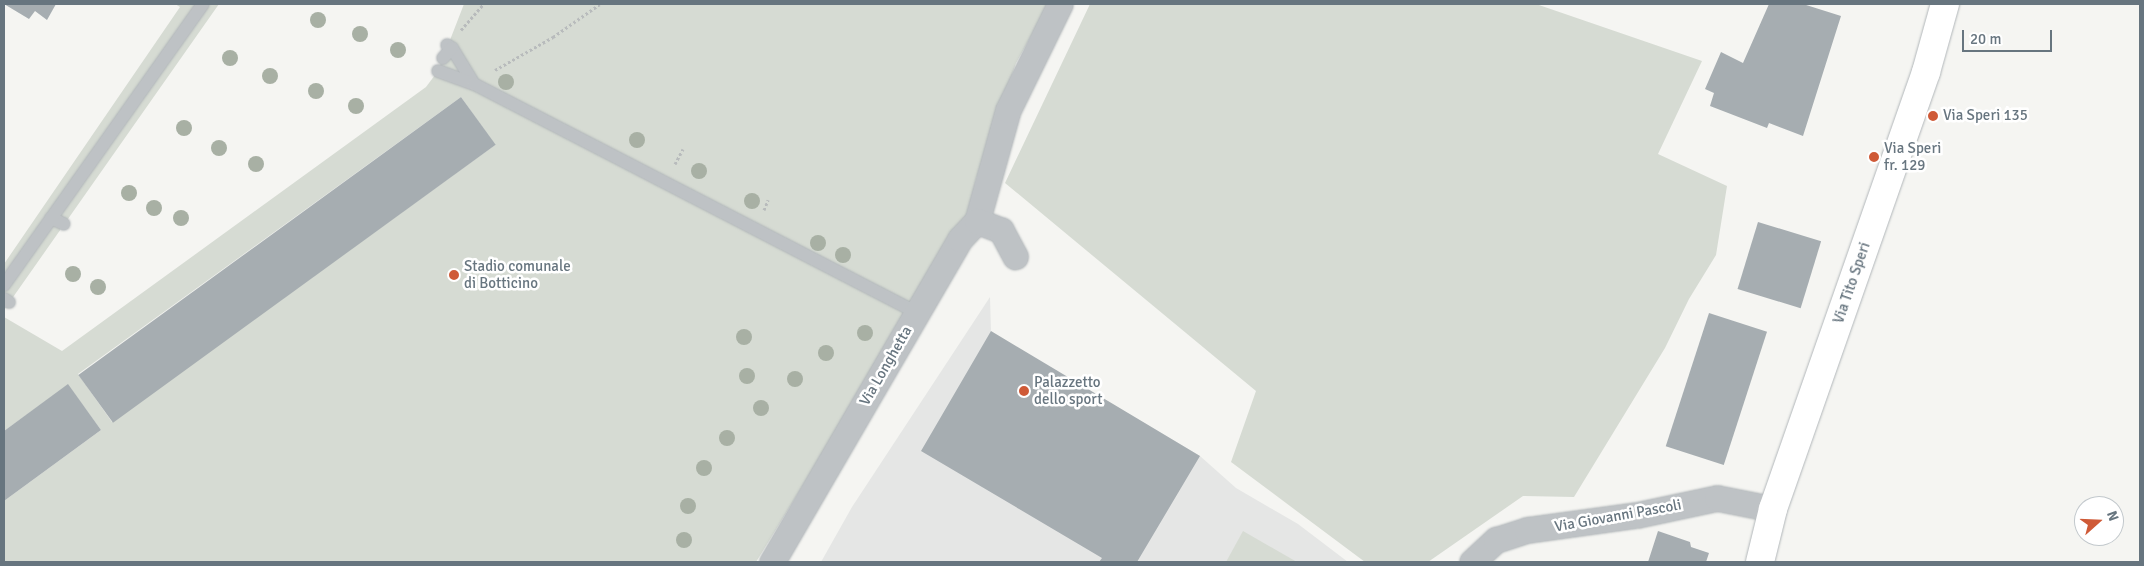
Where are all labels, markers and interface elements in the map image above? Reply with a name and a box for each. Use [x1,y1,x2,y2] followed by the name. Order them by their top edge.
[1964,20,2054,52] scale bar
[1970,30,2001,48] text: 20 m
[1943,107,2028,125] place label: Via Speri 135
[1927,110,1939,122] marker: Via Speri 135
[1884,139,1941,174] place label: Via Speri fr. 129
[1868,151,1880,163] marker: Via Speri fr. 129
[1830,240,1874,326] street label: Via Tito Speri
[464,257,571,292] place label: Stadio comunale di Botticino
[448,269,460,281] marker: Stadio comunale di Botticino
[856,323,916,409] street label: Via Longhetta
[1034,373,1102,408] place label: Palazzetto dello sport
[1018,385,1030,397] marker: Palazzetto dello sport
[1553,496,1683,536] street label: Via Giovanni Pascoli
[2074,496,2124,546] north arrow
[2103,509,2122,524] text: N

